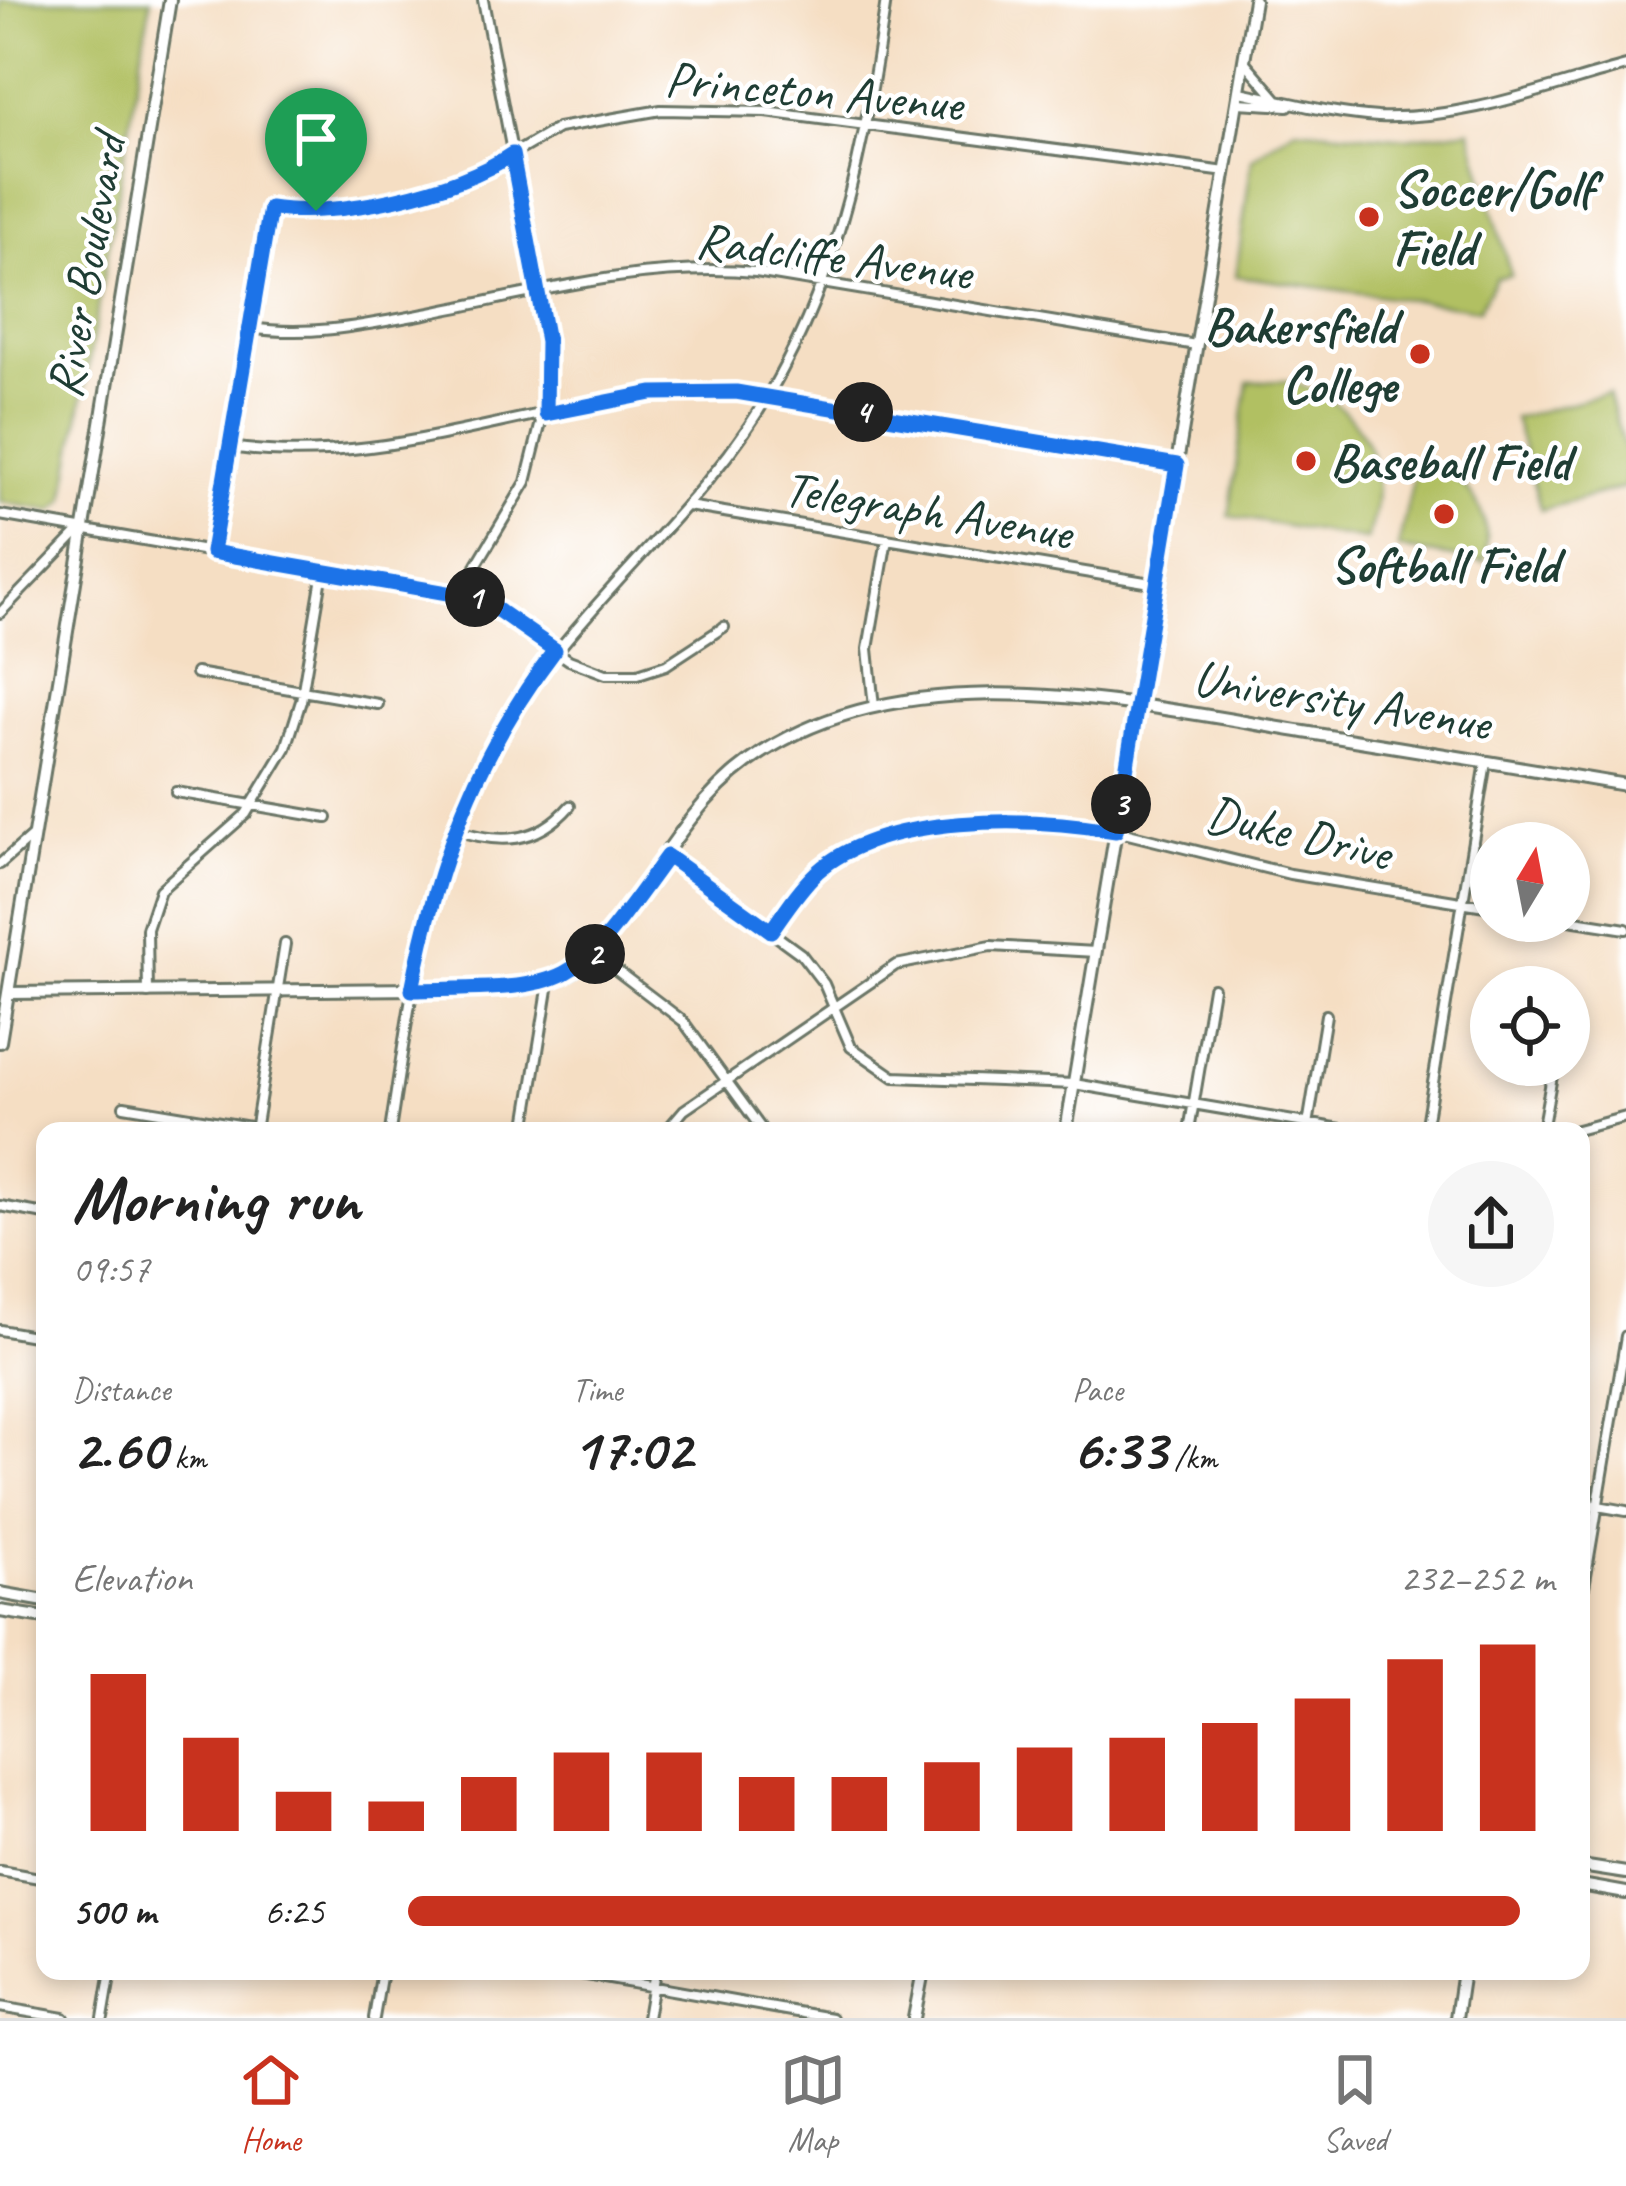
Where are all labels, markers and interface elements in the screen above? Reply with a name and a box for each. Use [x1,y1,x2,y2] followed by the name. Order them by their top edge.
[663,46,969,136] street label: Princeton Avenue
[265,88,367,211] pin
[283,106,349,172] icon: arrive
[31,123,142,403] street label: River Boulevard
[1393,157,1604,280] place label: Soccer/Golf Field
[1356,204,1382,230] marker: Soccer/Golf Field
[693,207,979,305] street label: Radcliffe Avenue
[1204,294,1404,417] place label: Bakersfield College
[1407,341,1433,367] marker: Bakersfield College
[833,382,893,442] pin: 4
[856,391,870,433] text: 4
[1330,430,1578,494] place label: Baseball Field
[1293,448,1319,474] marker: Baseball Field
[779,456,1080,565] street label: Telegraph Avenue
[1431,501,1457,527] marker: Softball Field
[1330,533,1566,597] place label: Softball Field
[445,567,505,627] pin: 1
[468,576,482,618] text: 1
[1189,645,1498,756] street label: University Avenue
[1091,774,1151,834] pin: 3
[1200,781,1401,886] street label: Duke Drive
[1114,783,1128,825] text: 3
[1470,822,1590,942] north arrow
[1470,822,1590,1086] map controls
[565,924,625,984] pin: 2
[588,933,602,975] text: 2
[1470,966,1590,1086] button: locate
[72,1158,360,1241] text: Morning run
[1428,1161,1554,1287] button: share
[72,1245,150,1294] text: 09:57
[72,1369,170,1411] text: Distance
[572,1369,623,1411] text: Time
[1072,1369,1123,1411] text: Pace
[72,1411,166,1487] text: 2.60
[572,1411,692,1487] text: 17:02
[1072,1411,1166,1487] text: 6:33
[166,1437,206,1479] text: km
[1166,1437,1217,1479] text: /km
[72,1554,192,1603] text: Elevation
[1400,1554,1554,1603] text: 232–252 m
[72,1887,156,1936] text: 500 m
[264,1887,324,1936] text: 6:25
[238,2047,304,2161] tab: Home
[780,2047,846,2161] tab: Map
[1322,2047,1388,2161] tab: Saved

